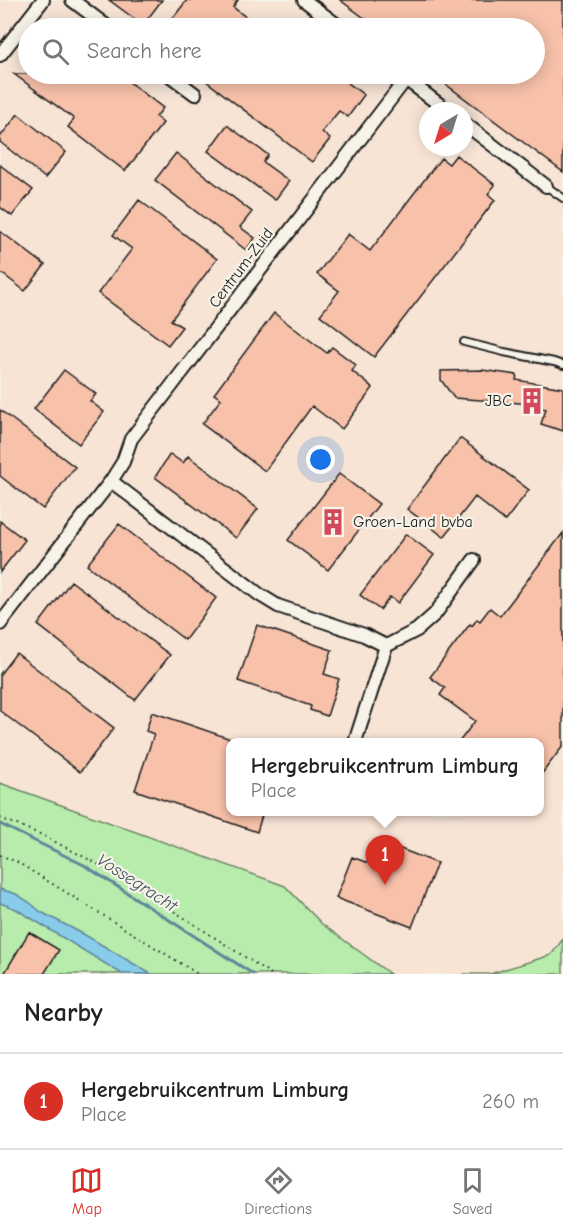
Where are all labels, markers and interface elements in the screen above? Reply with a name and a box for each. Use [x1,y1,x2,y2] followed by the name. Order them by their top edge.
[18,18,545,84] search box
[39,35,72,68] icon: search
[87,38,202,64] text: Search here
[419,102,473,156] north arrow
[205,225,277,311] street label: Centrum-Zuid
[517,386,547,416] building icon: JBC
[485,392,512,410] place label: JBC
[306,445,335,474] your location
[318,507,348,537] building icon: Groen-Land bvba
[353,513,473,531] place label: Groen-Land bvba
[226,738,544,816] popup
[251,753,519,779] text: Hergebruikcentrum Limburg
[251,779,296,802] text: Place
[366,836,404,885] pin: 1
[93,849,182,917] water label: Vossegracht
[24,998,103,1028] text: Nearby
[81,1077,349,1103] text: Hergebruikcentrum Limburg
[40,1090,47,1113] text: 1
[482,1090,539,1113] text: 260 m
[81,1103,127,1126] text: Place
[70,1164,103,1218] tab: Map
[244,1164,312,1218] tab: Directions
[453,1164,493,1218] tab: Saved

